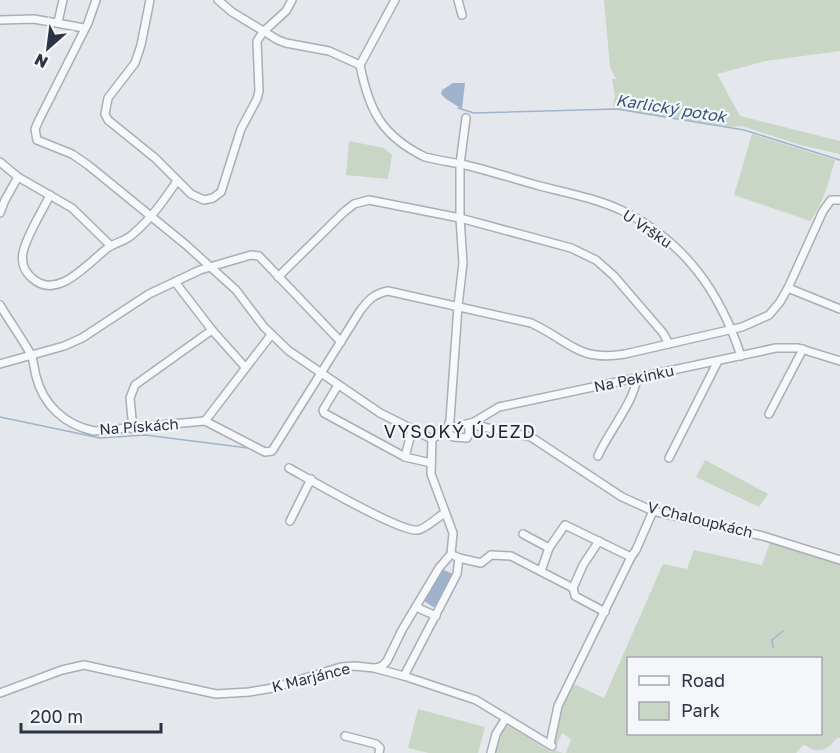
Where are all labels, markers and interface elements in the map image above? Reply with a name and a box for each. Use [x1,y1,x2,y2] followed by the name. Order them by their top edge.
[18,18,78,78] north arrow
[31,50,51,73] text: N
[615,89,729,127] water label: Karlický potok
[620,205,676,251] street label: U Vršku
[592,361,675,395] street label: Na Pekinku
[99,414,179,438] street label: Na Pískách
[384,420,536,442] district label: VYSOKÝ ÚJEZD
[646,497,755,541] street label: V Chaloupkách
[627,657,822,735] legend
[270,659,352,695] street label: K Marjánce
[681,669,725,691] text: Road
[21,696,160,734] scale bar
[681,699,720,721] text: Park
[30,705,83,727] text: 200 m

